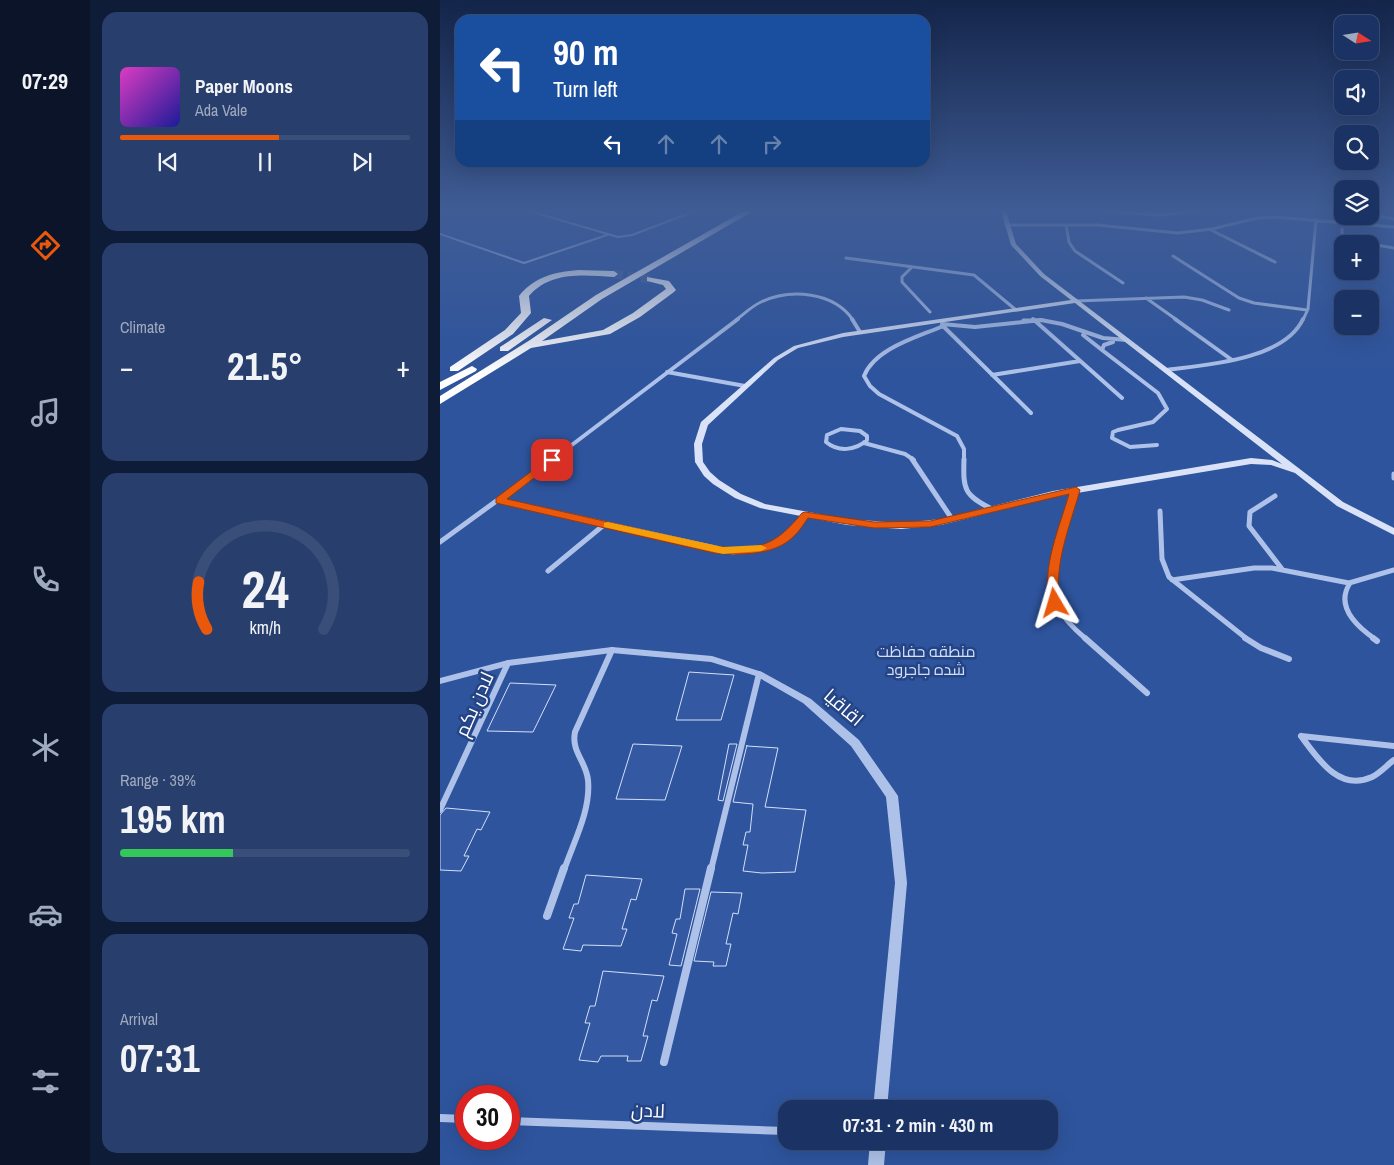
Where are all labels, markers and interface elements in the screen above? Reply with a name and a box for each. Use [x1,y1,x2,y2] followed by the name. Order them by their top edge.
[1334,15,1379,60] north arrow
[1334,15,1379,335] map controls
[553,29,618,76] text: 90 m
[470,35,535,100] icon: left
[22,66,68,96] text: 07:29
[1334,70,1379,115] button: sound
[195,73,293,99] text: Paper Moons
[553,74,618,104] text: Turn left
[195,99,247,121] text: Ada Vale
[1334,125,1379,170] button: search
[599,130,627,158] icon: left
[652,130,680,158] icon: ahead
[705,130,733,158] icon: ahead
[758,130,786,158] icon: right
[154,148,182,176] icon: previous
[251,148,279,176] icon: pause
[348,148,376,176] icon: next
[1334,180,1379,225] button: layers
[28,228,63,263] icon: directions
[1334,235,1379,280] button: +
[1334,290,1379,335] button: −
[120,316,165,338] text: Climate
[227,341,303,392] text: 21.5°
[120,348,133,386] text: −
[397,348,410,386] text: +
[28,395,63,430] icon: music
[531,439,573,481] pin
[538,446,566,474] icon: arrive
[241,554,289,624] text: 24
[28,562,63,597] icon: phone
[1028,576,1080,628] position arrow
[249,616,281,640] text: km/h
[877,640,975,680] park label: منطقه حفاظت شده جاجرود
[448,667,501,741] street label: لادن یکم
[818,682,870,732] street label: اقاقیا
[28,730,63,765] icon: climate
[120,769,196,791] text: Range · 39%
[120,794,226,845] text: 195 km
[28,897,63,932] icon: car
[120,1008,158,1030] text: Arrival
[120,1033,200,1084] text: 07:31
[28,1064,63,1099] icon: filters
[455,1085,520,1150] speed limit sign: 30
[631,1096,665,1124] street label: لادن
[843,1112,993,1138] text: 07:31 · 2 min · 430 m

